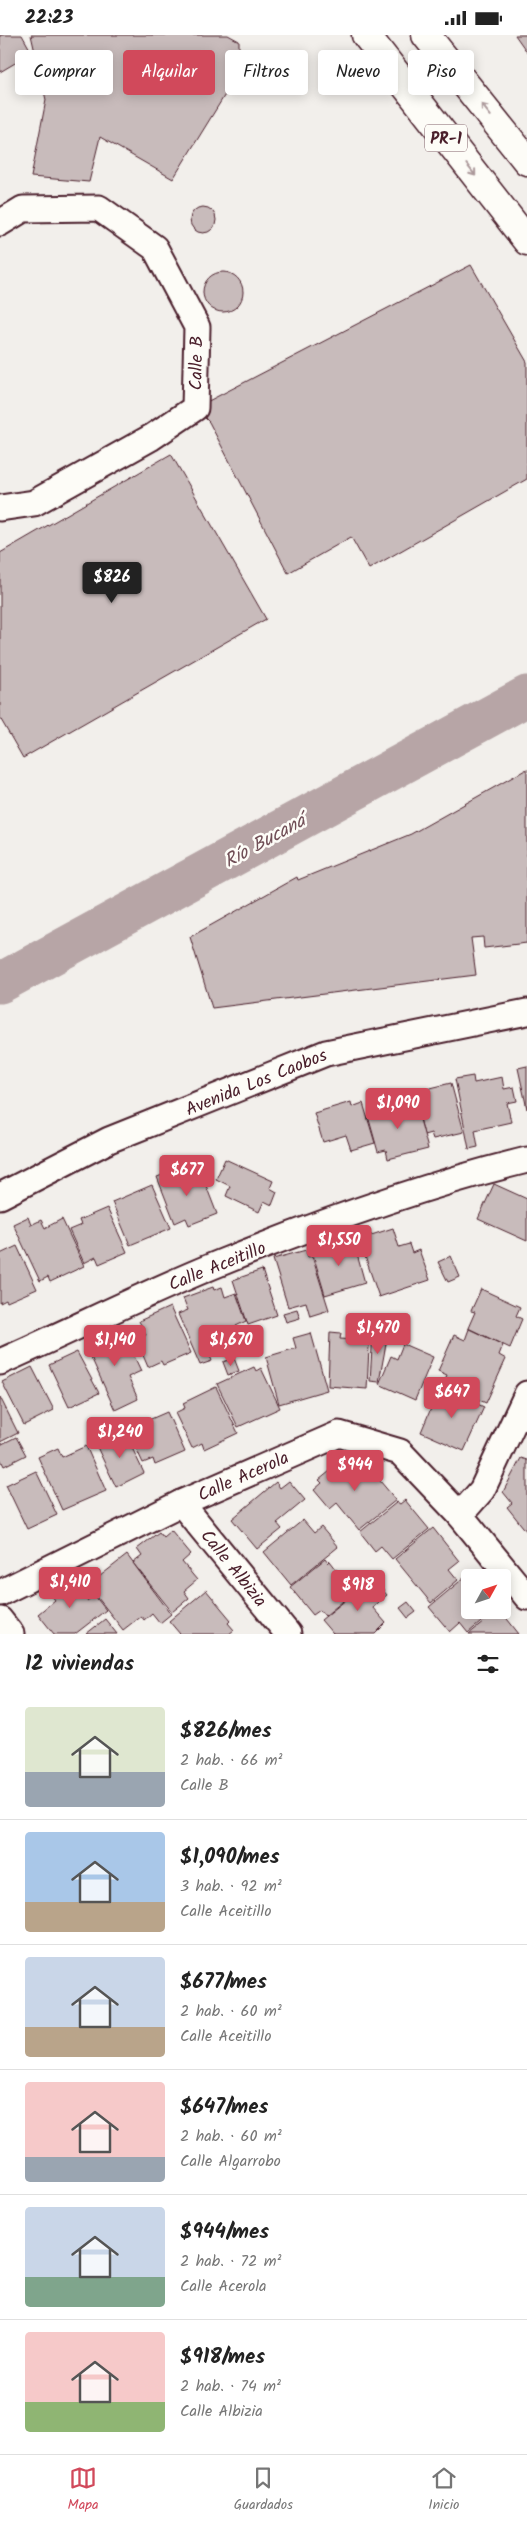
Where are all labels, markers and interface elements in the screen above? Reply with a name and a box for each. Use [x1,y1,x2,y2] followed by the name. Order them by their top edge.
[25,3,73,33] text: 22:23
[15,50,113,95] chip: Comprar
[123,50,215,95] chip: Alquilar
[225,50,308,95] chip: Filtros
[318,50,398,95] chip: Nuevo
[408,50,474,95] chip: Piso
[480,103,491,116] one-way arrow
[425,125,467,151] road number: PR-1
[466,163,476,177] one-way arrow
[183,335,212,391] street label: Calle B
[82,561,142,604] pin: $826
[94,565,130,590] text: $826
[219,804,316,877] water label: Río Bucaná
[181,1042,332,1125] street label: Avenida Los Caobos
[357,1087,439,1130] pin: $1,090
[376,1091,420,1116] text: $1,090
[157,1155,217,1197] pin: $677
[170,1158,204,1183] text: $677
[298,1225,380,1267] pin: $1,550
[318,1228,360,1253] text: $1,550
[164,1235,271,1300] street label: Calle Aceitillo
[337,1313,419,1355] pin: $1,470
[357,1316,399,1341] text: $1,470
[74,1325,156,1367] pin: $1,140
[190,1325,272,1367] pin: $1,670
[95,1328,135,1353] text: $1,140
[210,1328,252,1353] text: $1,670
[422,1377,482,1419] pin: $647
[435,1380,469,1405] text: $647
[79,1417,161,1459] pin: $1,240
[98,1420,142,1445] text: $1,240
[193,1444,294,1510] street label: Calle Acerola
[325,1449,385,1492] pin: $944
[337,1453,373,1478] text: $944
[192,1524,273,1614] street label: Calle Albizia
[29,1567,111,1609] pin: $1,410
[328,1569,388,1612] pin: $918
[461,1569,511,1619] north arrow
[461,1569,511,1619] map controls
[50,1570,90,1595] text: $1,410
[342,1573,374,1598] text: $918
[25,1648,134,1681] text: 12 viviendas
[474,1650,502,1678] icon: filters
[180,1715,272,1748] text: $826/mes
[65,1727,125,1787] icon: home
[180,1748,282,1773] text: 2 hab. · 66 m²
[180,1773,229,1798] text: Calle B
[180,1841,280,1874] text: $1,090/mes
[65,1852,125,1912] icon: home
[180,1874,282,1899] text: 3 hab. · 92 m²
[180,1899,272,1924] text: Calle Aceitillo
[180,1966,267,1999] text: $677/mes
[65,1977,125,2037] icon: home
[180,1999,282,2024] text: 2 hab. · 60 m²
[180,2024,272,2049] text: Calle Aceitillo
[180,2091,268,2124] text: $647/mes
[65,2102,125,2162] icon: home
[180,2124,282,2149] text: 2 hab. · 60 m²
[180,2149,281,2174] text: Calle Algarrobo
[180,2216,269,2249] text: $944/mes
[65,2227,125,2287] icon: home
[180,2249,281,2274] text: 2 hab. · 72 m²
[180,2274,267,2299] text: Calle Acerola
[180,2341,265,2374] text: $918/mes
[65,2352,125,2412] icon: home
[180,2374,281,2399] text: 2 hab. · 74 m²
[180,2399,263,2424] text: Calle Albizia
[68,2464,98,2516] tab: Mapa
[234,2464,293,2516] tab: Guardados
[428,2464,459,2516] tab: Inicio

